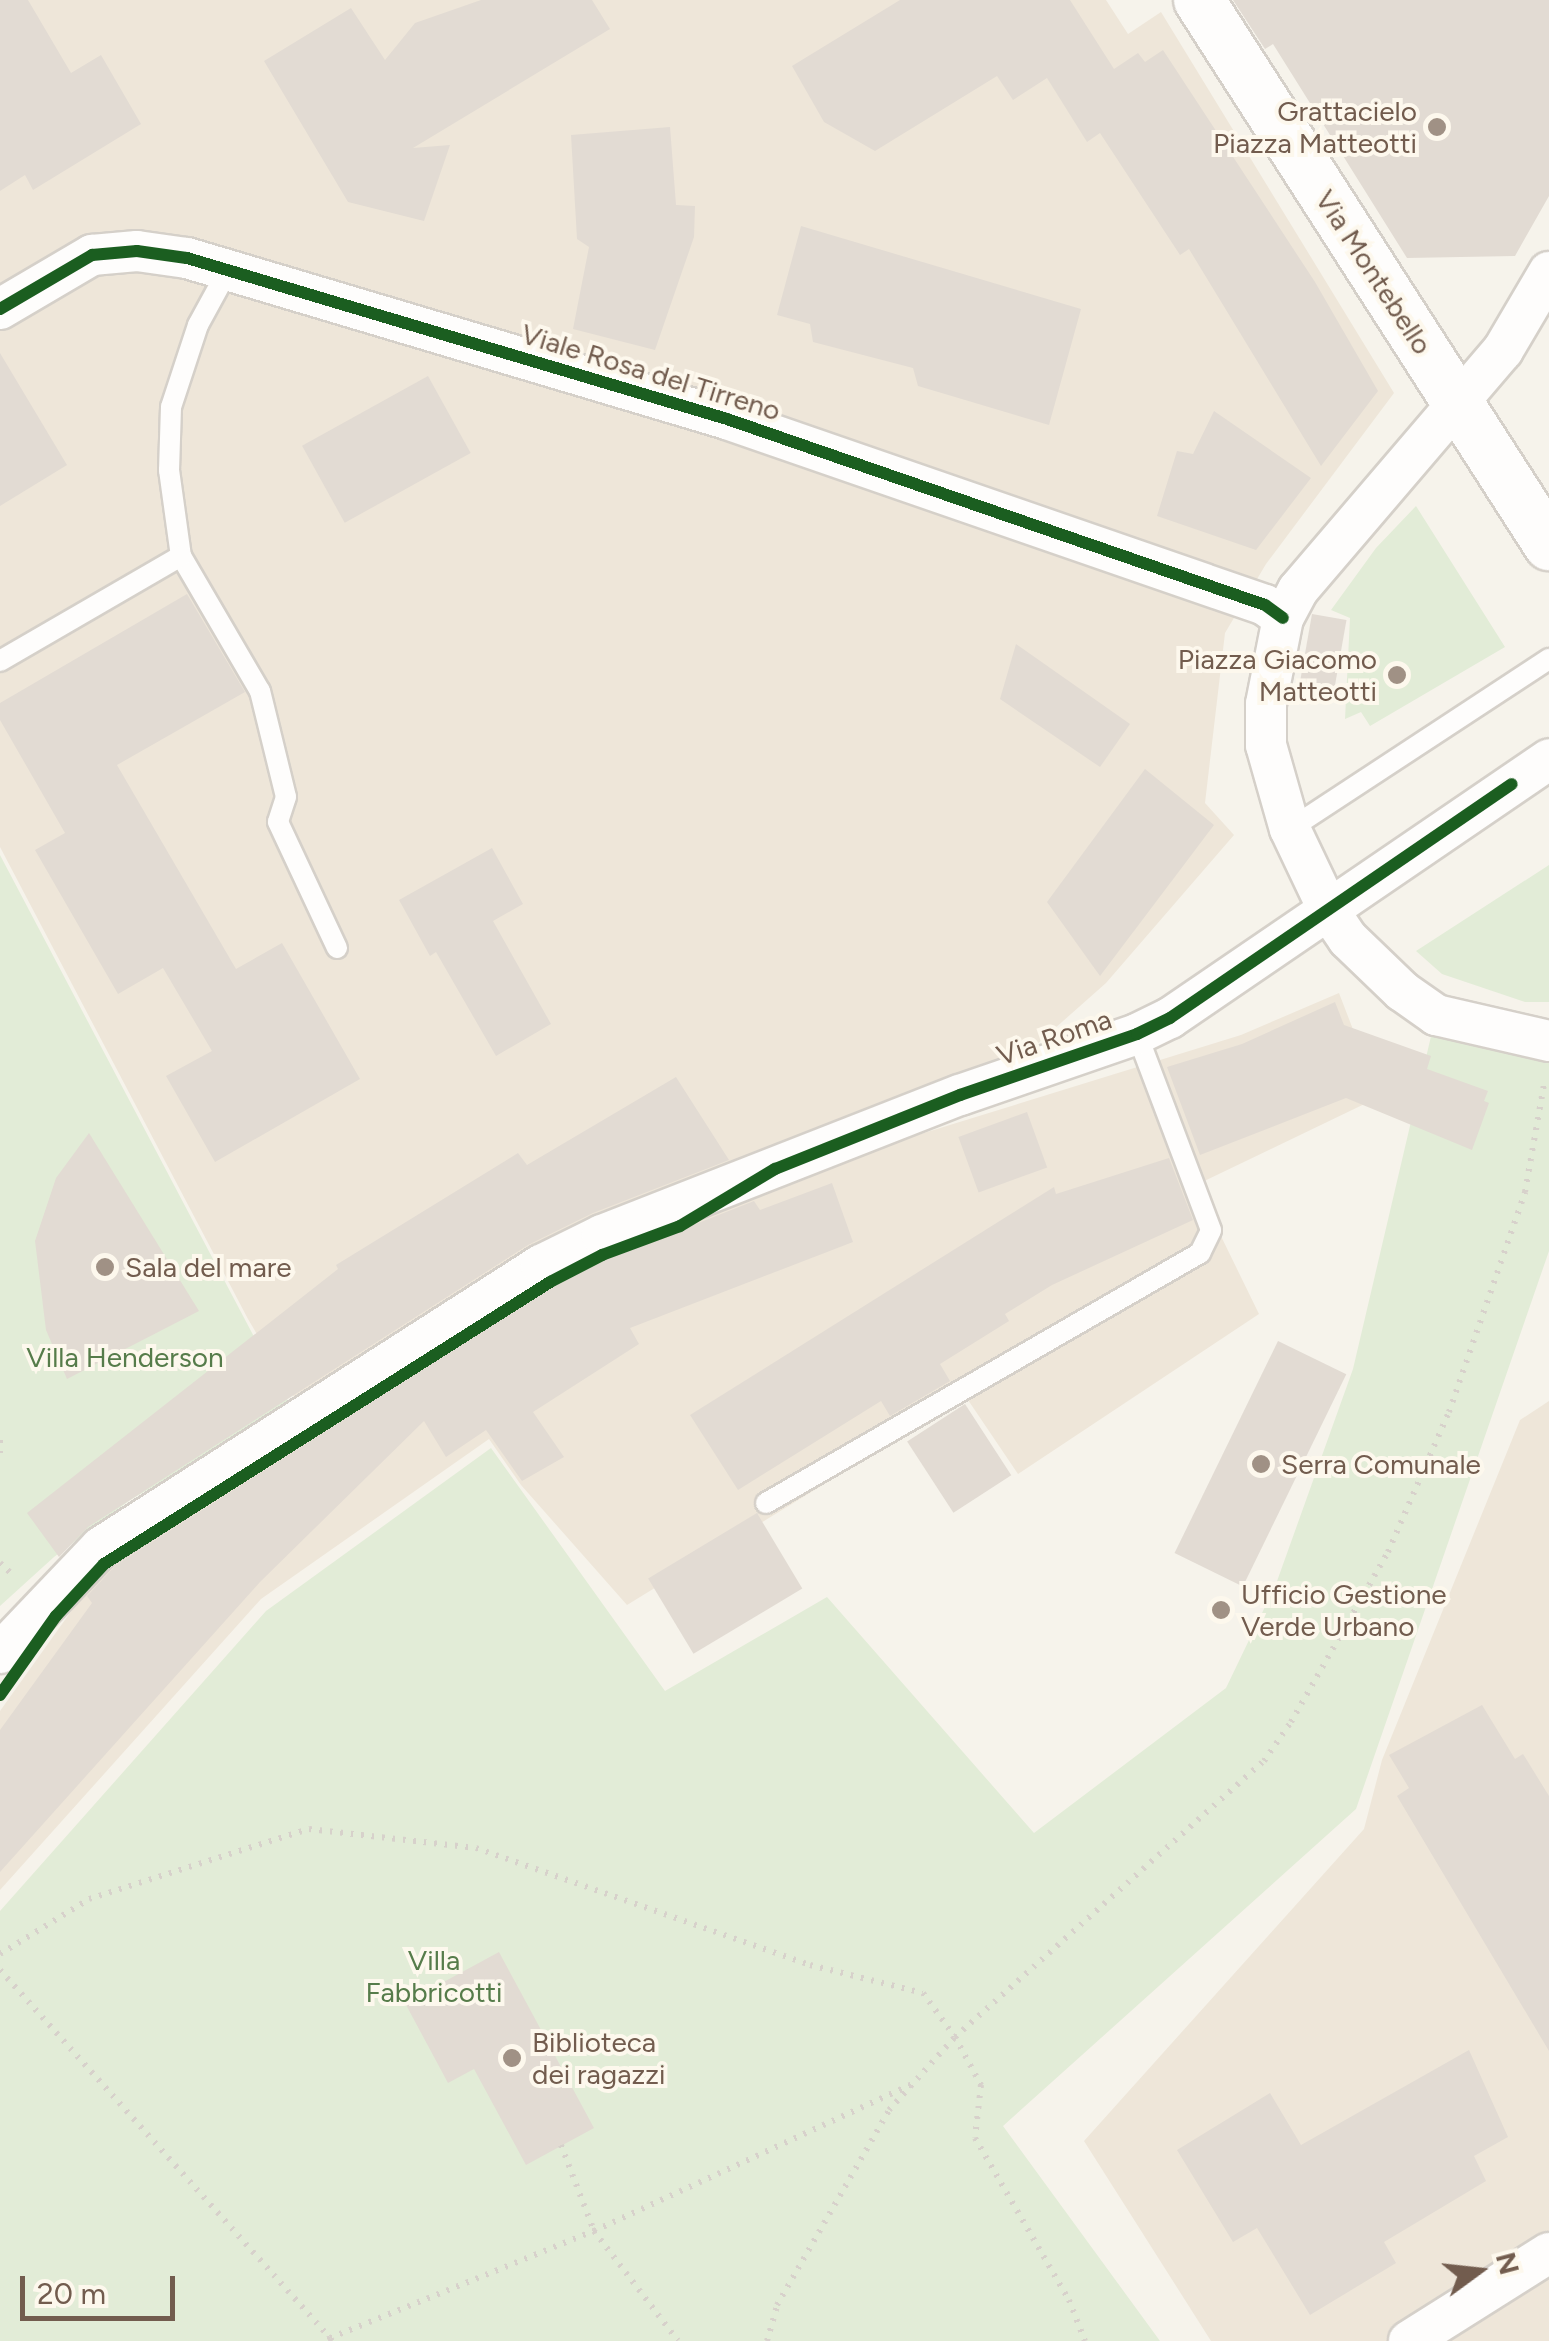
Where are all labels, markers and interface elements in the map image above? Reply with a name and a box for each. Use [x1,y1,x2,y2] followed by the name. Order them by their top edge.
[1213,94,1417,160] place label: Grattacielo Piazza Matteotti
[1426,116,1448,138] marker: Grattacielo Piazza Matteotti
[1309,184,1439,360] street label: Via Montebello
[517,317,785,427] street label: Viale Rosa del Tirreno
[1178,642,1377,708] place label: Piazza Giacomo Matteotti
[1386,664,1408,686] marker: Piazza Giacomo Matteotti
[992,1002,1116,1072] street label: Via Roma
[125,1250,291,1284] place label: Sala del mare
[94,1256,116,1278] marker: Sala del mare
[26,1340,224,1374] park label: Villa Henderson
[1281,1447,1481,1481] place label: Serra Comunale
[1250,1453,1272,1475] marker: Serra Comunale
[1241,1577,1447,1643] place label: Ufficio Gestione Verde Urbano
[1210,1599,1232,1621] marker: Ufficio Gestione Verde Urbano
[365,1943,503,2009] park label: Villa Fabbricotti
[532,2025,666,2091] place label: Biblioteca dei ragazzi
[501,2047,523,2069] marker: Biblioteca dei ragazzi
[1429,2221,1529,2321] north arrow
[1489,2248,1527,2278] text: N
[25,2256,180,2318] scale bar
[37,2275,106,2312] text: 20 m

